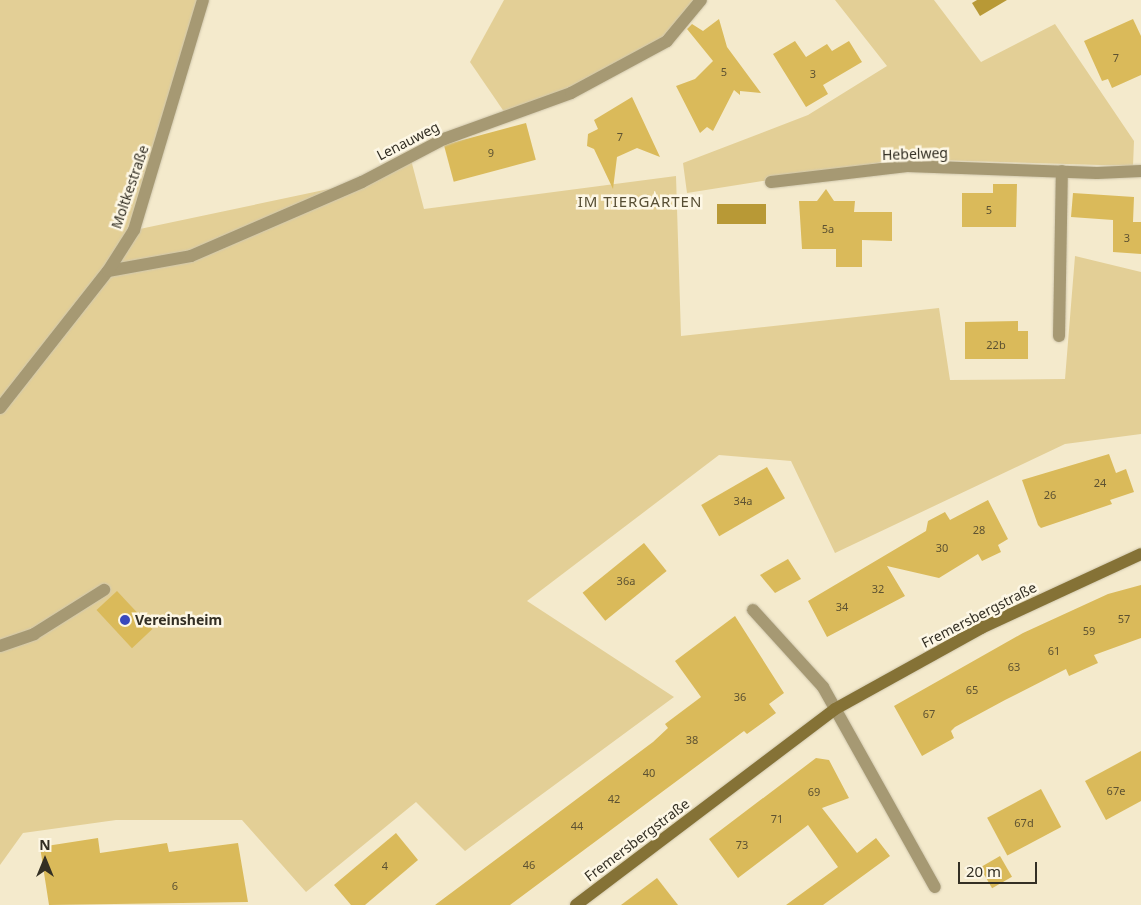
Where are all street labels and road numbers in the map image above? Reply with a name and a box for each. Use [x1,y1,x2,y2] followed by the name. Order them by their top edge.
[374,118,442,164] street label: Lenauweg
[108,143,152,231] street label: Moltkestraße
[882,144,948,164] street label: Hebelweg
[919,579,1039,651] street label: Fremersbergstraße
[581,795,693,885] street label: Fremersbergstraße

